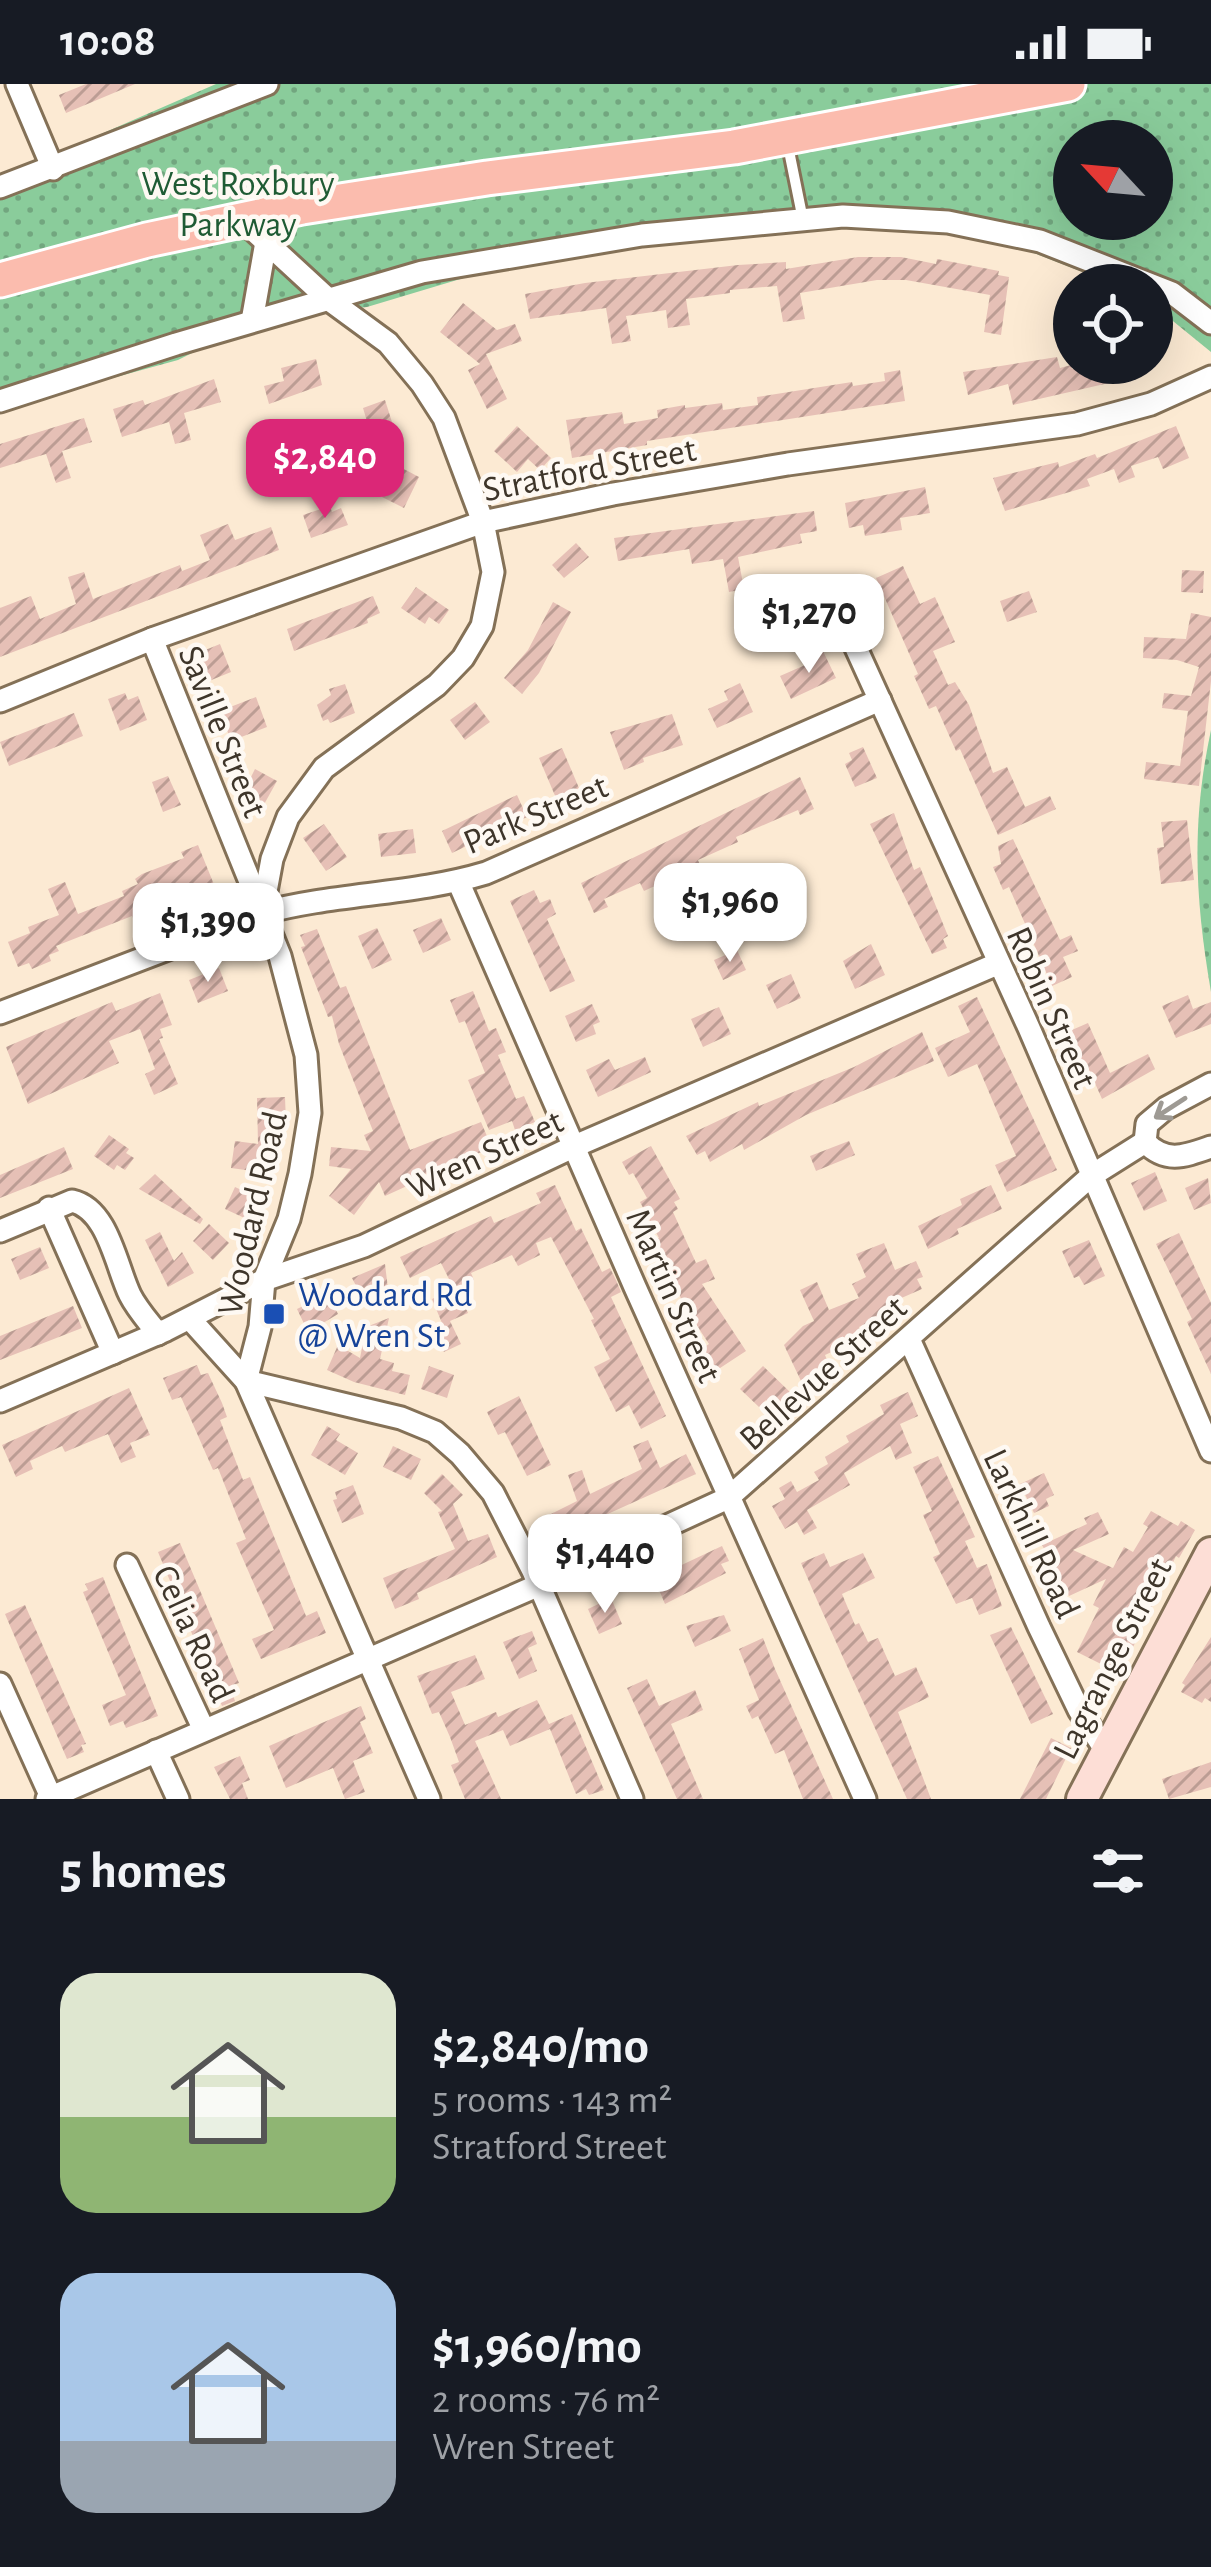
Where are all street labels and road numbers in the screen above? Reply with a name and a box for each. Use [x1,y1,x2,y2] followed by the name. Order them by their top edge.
[480,432,700,508] street label: Stratford Street
[171,641,273,823] street label: Saville Street
[458,768,614,861] street label: Park Street
[1000,922,1103,1095] street label: Robin Street
[401,1103,569,1207] street label: Wren Street
[212,1108,294,1319] street label: Woodard Road
[619,1204,728,1388] street label: Martin Street
[733,1289,914,1457] street label: Bellevue Street
[976,1444,1086,1624] street label: Larkhill Road
[1047,1552,1179,1765] street label: Lagrange Street
[146,1560,240,1708] street label: Celia Road

